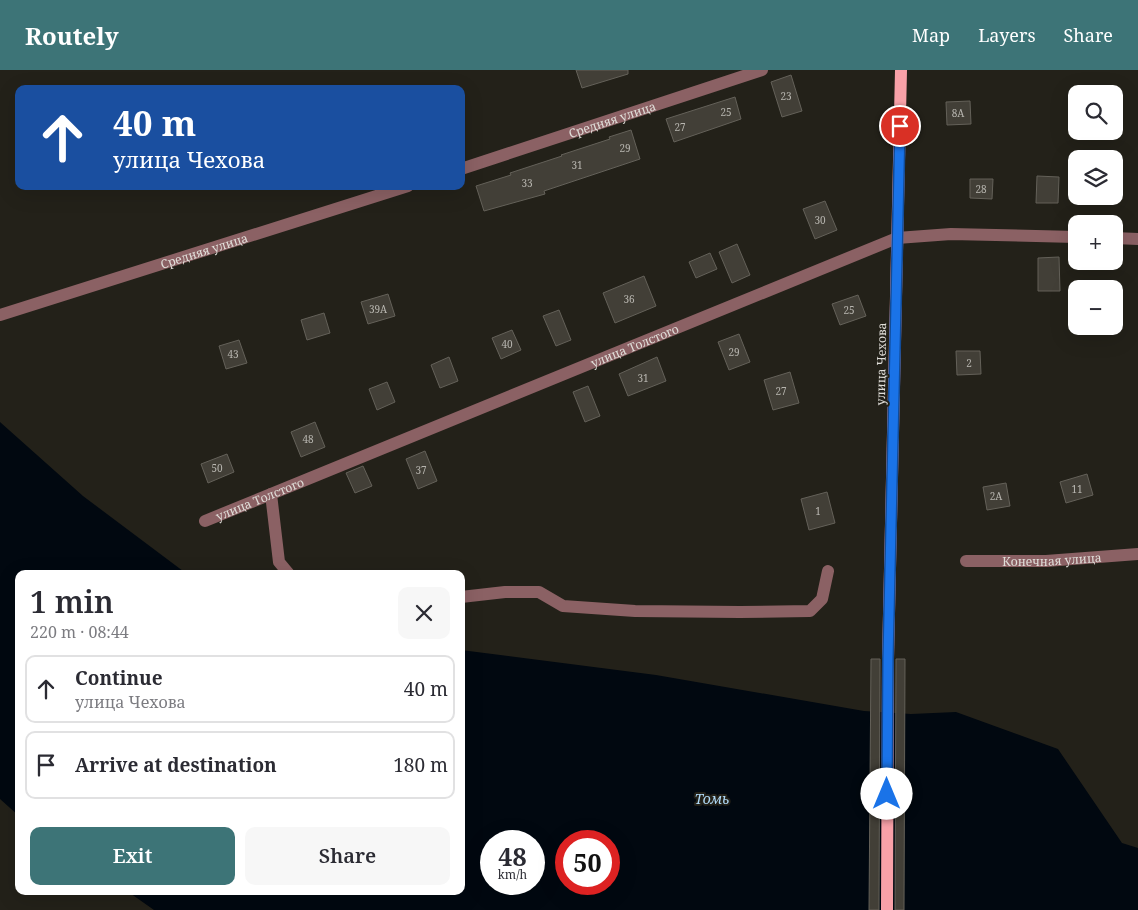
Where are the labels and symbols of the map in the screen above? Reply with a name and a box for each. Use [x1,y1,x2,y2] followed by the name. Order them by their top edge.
[780,89,792,103] house number: 23
[566,97,658,142] street label: Средняя улица
[720,105,732,119] house number: 25
[879,105,921,147] pin
[952,106,965,120] house number: 8А
[674,120,686,134] house number: 27
[619,141,631,155] house number: 29
[571,158,583,172] house number: 31
[521,176,533,190] house number: 33
[975,182,987,196] house number: 28
[814,213,826,227] house number: 30
[158,229,250,272] street label: Средняя улица
[623,292,635,306] house number: 36
[369,302,388,316] house number: 39А
[843,303,855,317] house number: 25
[588,320,681,371] street label: улица Толстого
[872,322,890,406] street label: улица Чехова
[501,337,513,351] house number: 40
[728,345,740,359] house number: 29
[227,347,239,361] house number: 43
[966,356,972,370] house number: 2
[637,371,649,385] house number: 31
[775,384,787,398] house number: 27
[302,432,314,446] house number: 48
[211,461,223,475] house number: 50
[415,463,427,477] house number: 37
[213,473,306,524] street label: улица Толстого
[1071,482,1083,496] house number: 11
[990,489,1003,503] house number: 2А
[815,504,821,518] house number: 1
[1002,548,1102,570] street label: Конечная улица
[860,767,912,819] position arrow
[695,789,729,808] water label: Томь
[555,830,620,895] speed limit sign: 50

